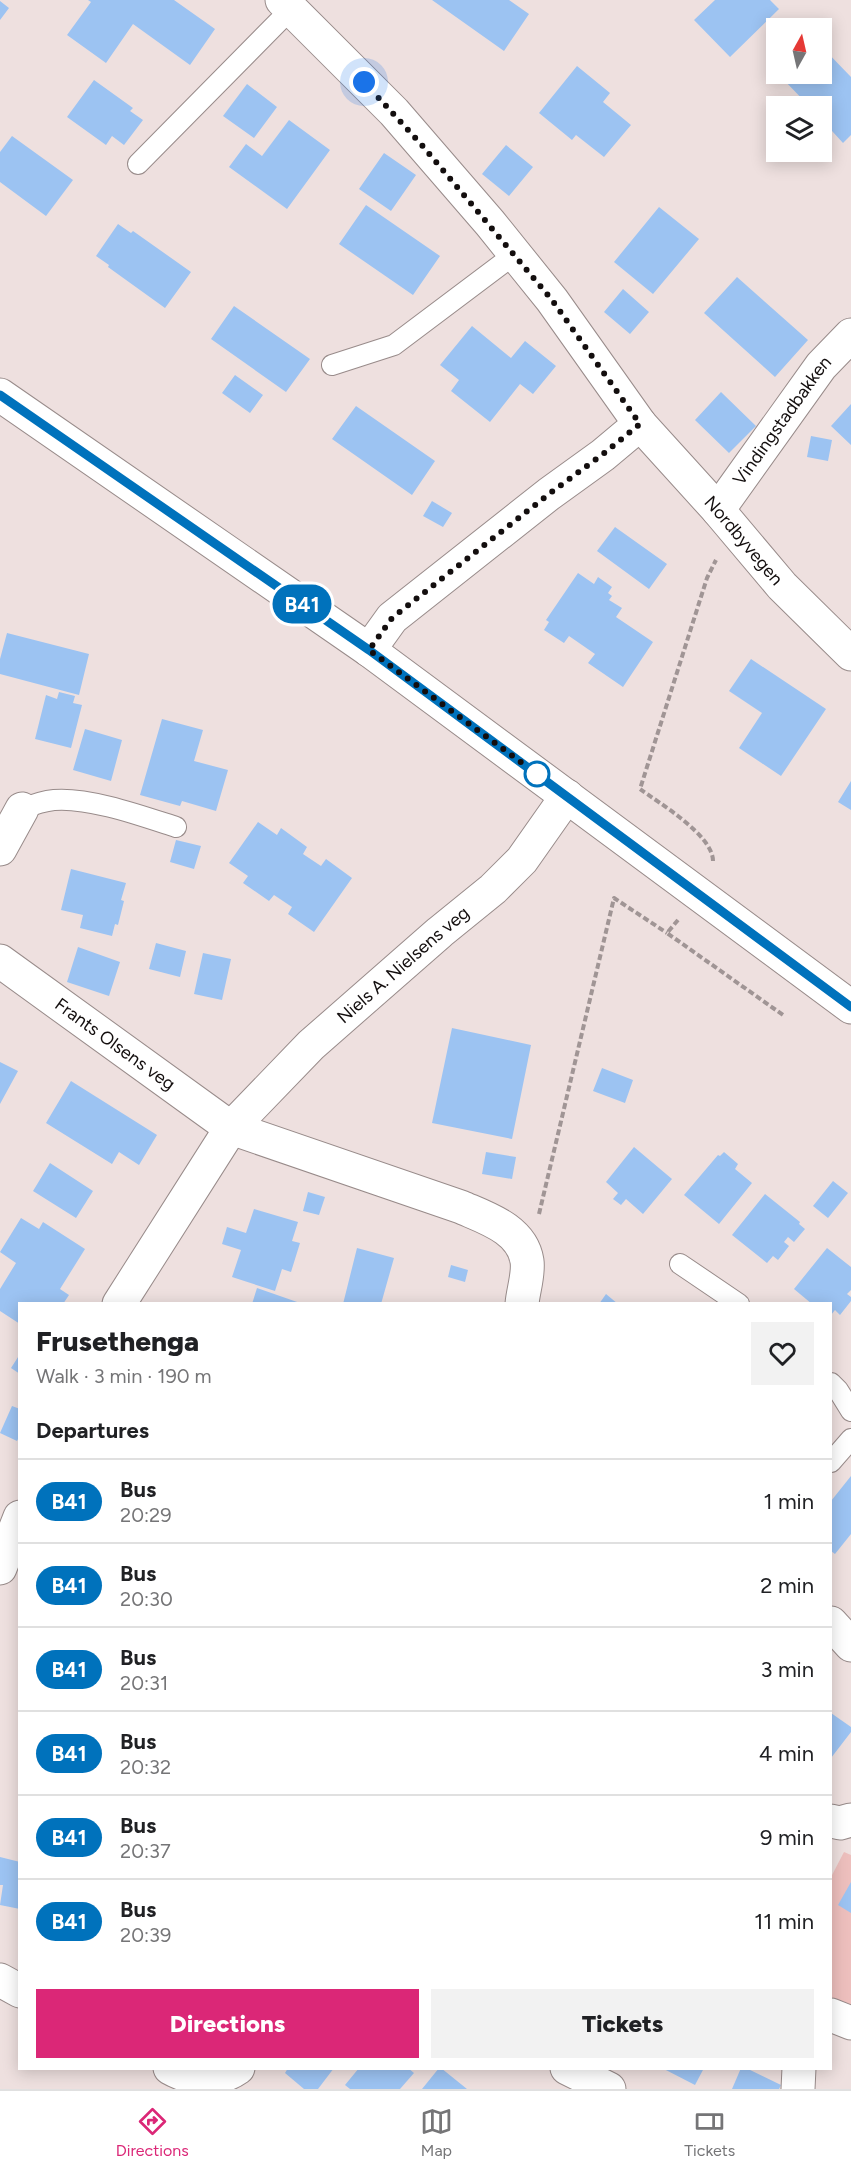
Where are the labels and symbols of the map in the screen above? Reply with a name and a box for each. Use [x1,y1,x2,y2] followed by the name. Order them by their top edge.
[766,18,832,84] north arrow
[349,67,379,97] your location
[728,351,836,490] street label: Vindingstadbakken
[700,491,788,590] street label: Nordbyvegen
[268,584,336,624] line badge: B41
[524,761,550,787] unlabelled marker
[333,902,474,1028] street label: Niels A. Nielsens veg
[51,993,180,1095] street label: Frants Olsens veg

